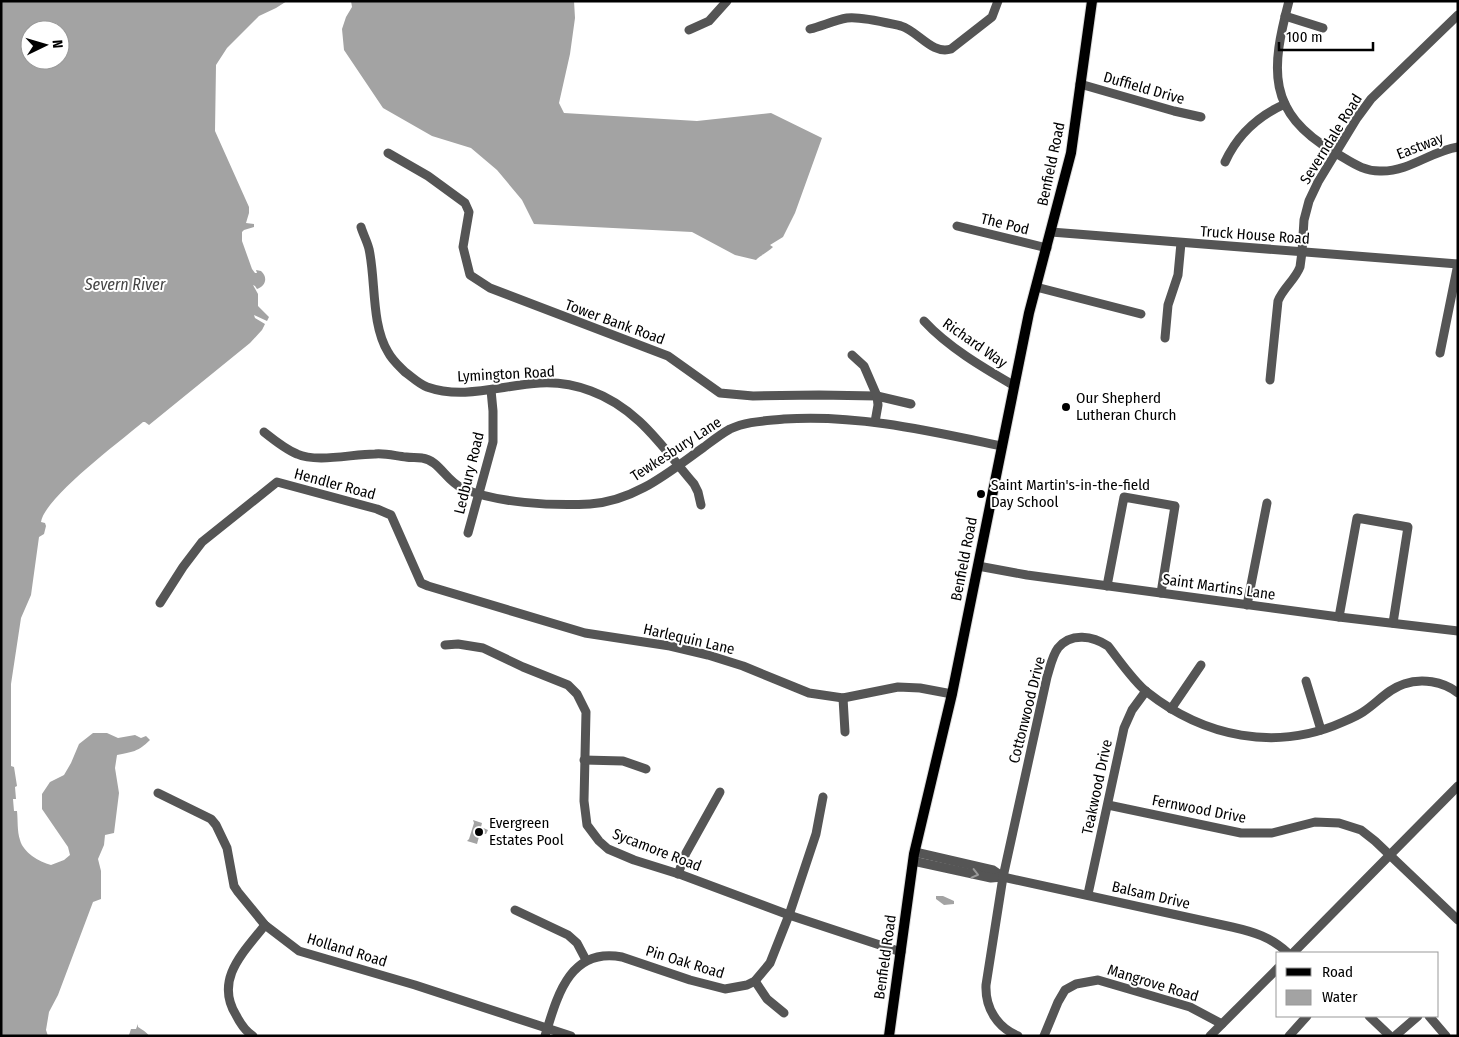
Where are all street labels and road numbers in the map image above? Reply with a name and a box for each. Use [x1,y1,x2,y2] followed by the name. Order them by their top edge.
[1101,68,1187,108] street label: Duffield Drive
[1296,91,1366,187] street label: Severndale Road
[1033,120,1069,208] street label: Benfield Road
[1394,129,1446,163] street label: Eastway
[979,209,1031,239] street label: The Pod
[1200,222,1310,248] street label: Truck House Road
[563,296,667,348] street label: Tower Bank Road
[939,314,1011,372] street label: Richard Way
[457,362,555,386] street label: Lymington Road
[627,413,725,485] street label: Tewkesbury Lane
[450,430,488,516] street label: Ledbury Road
[292,464,378,504] street label: Hendler Road
[947,515,981,603] street label: Benfield Road
[1161,570,1277,604] street label: Saint Martins Lane
[642,620,736,658] street label: Harlequin Lane
[1005,655,1049,765] street label: Cottonwood Drive
[1078,738,1116,836] street label: Teakwood Drive
[1150,791,1248,827] street label: Fernwood Drive
[610,825,704,875] street label: Sycamore Road
[1110,877,1192,913] street label: Balsam Drive
[870,913,900,1001] street label: Benfield Road
[305,929,389,971] street label: Holland Road
[643,942,727,982] street label: Pin Oak Road
[1105,961,1201,1005] street label: Mangrove Road

